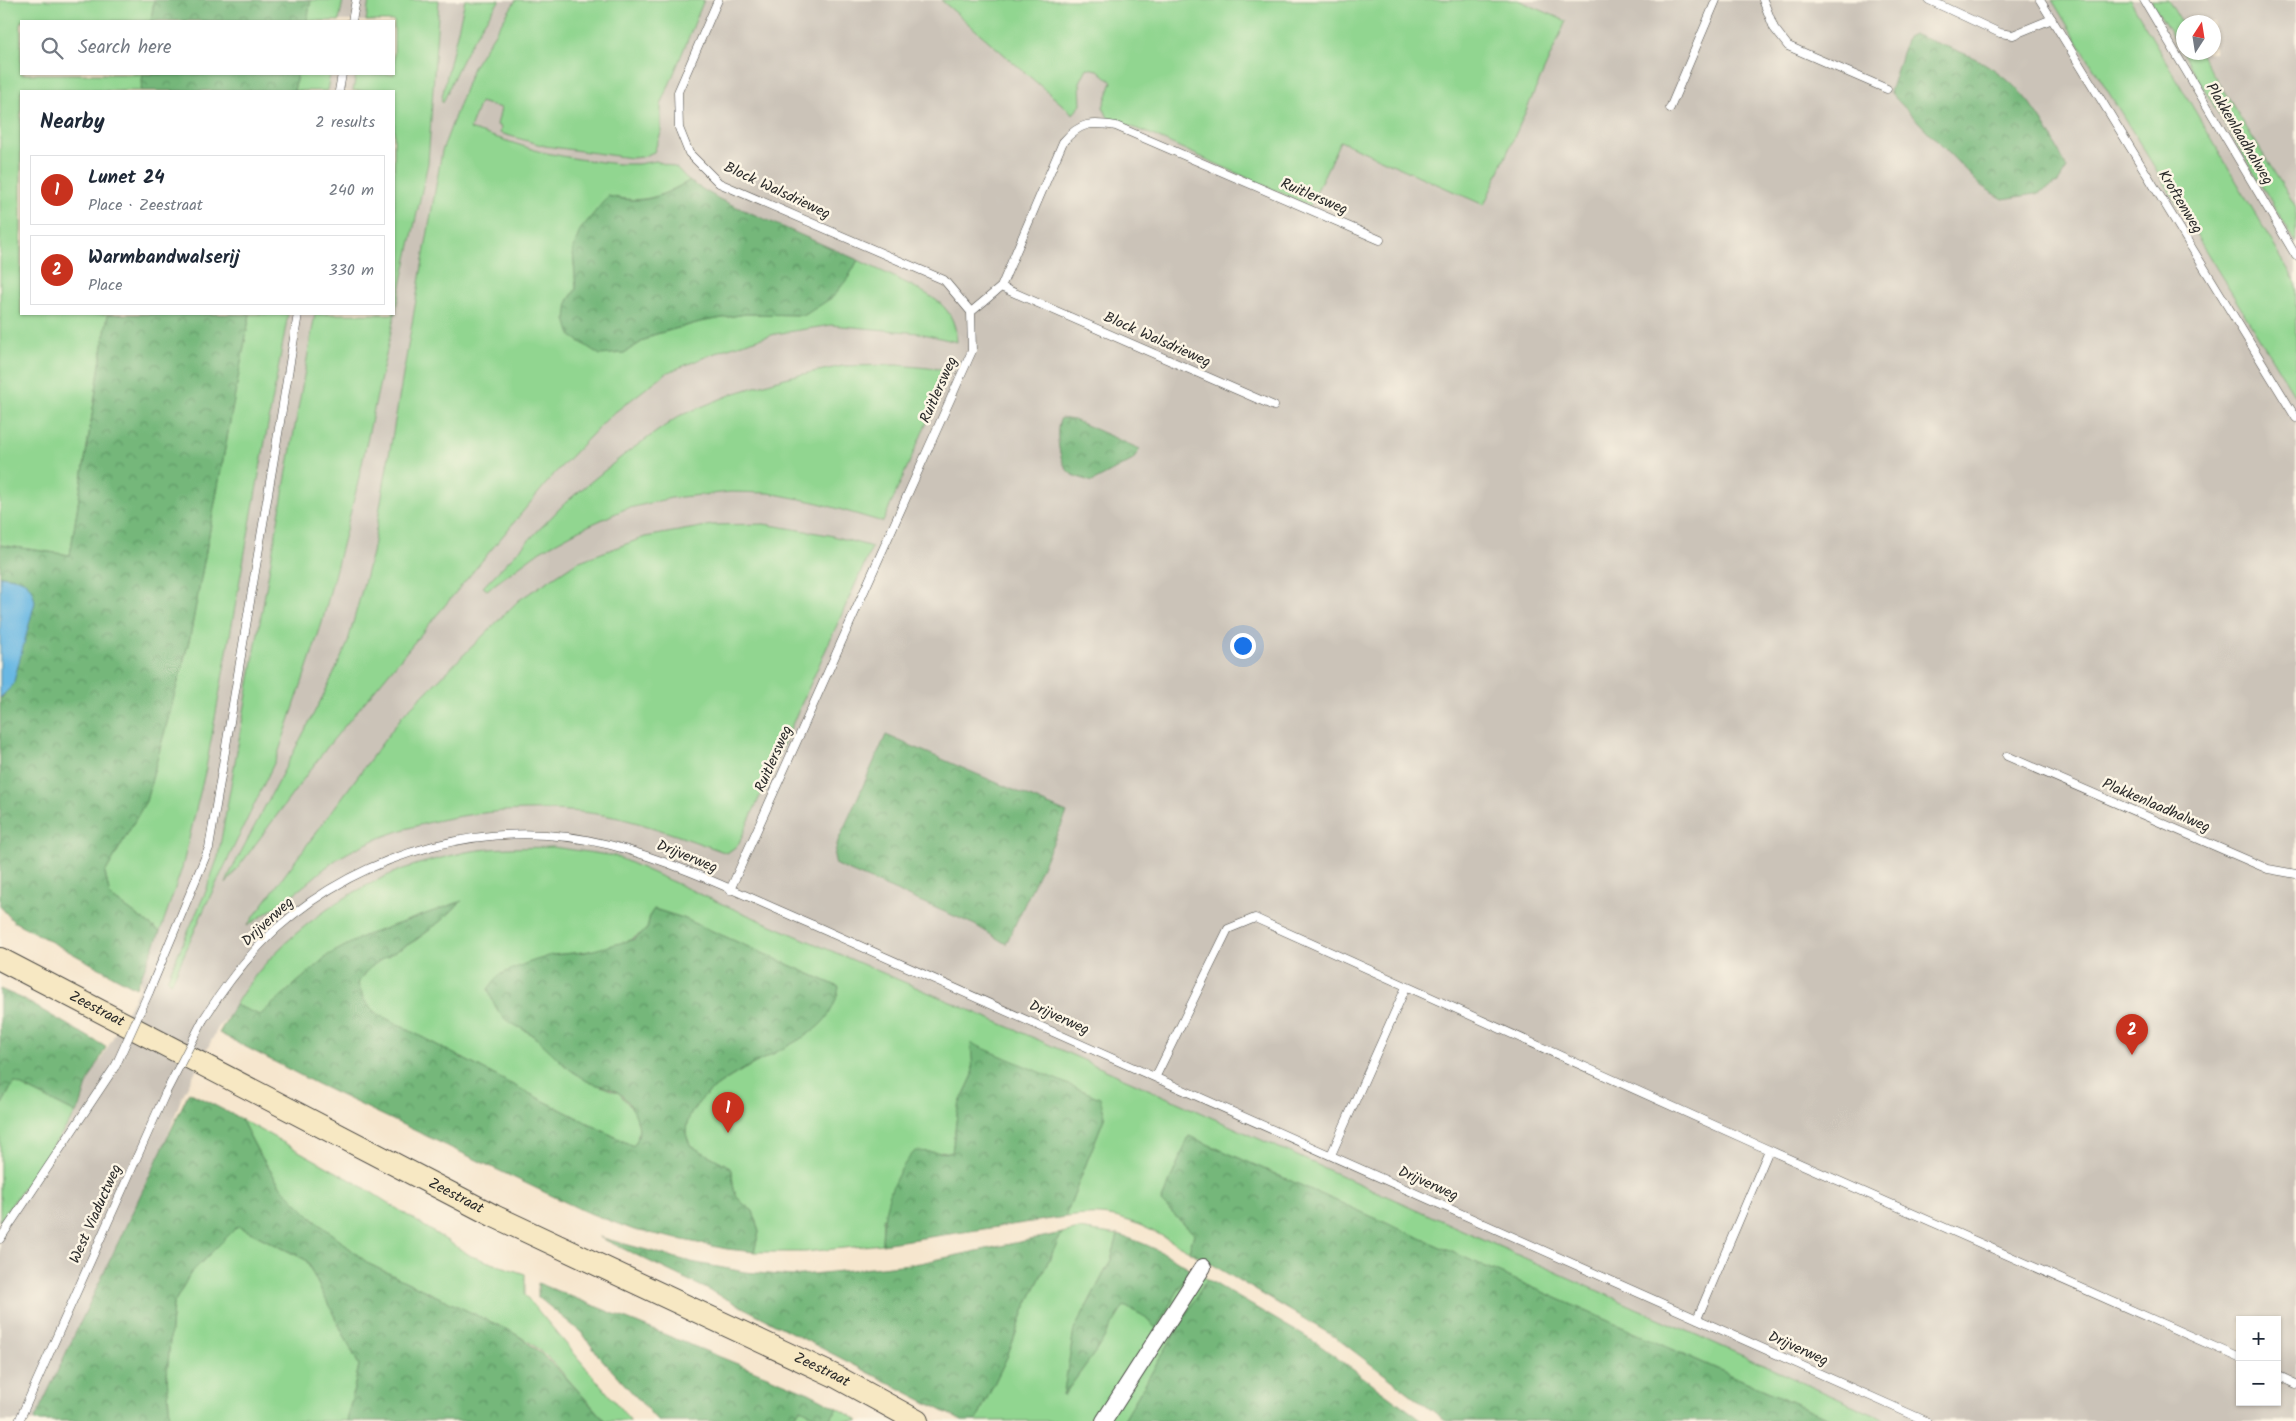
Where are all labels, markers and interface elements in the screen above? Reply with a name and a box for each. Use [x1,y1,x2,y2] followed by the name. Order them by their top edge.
[2176,15,2221,60] north arrow
[20,20,395,75] search box
[78,33,172,63] text: Search here
[38,34,66,62] icon: search
[2199,78,2279,190] street label: Plakkenlaadhalweg
[40,106,105,139] text: Nearby
[315,110,375,135] text: 2 results
[720,156,834,226] street label: Block Walsdrieweg
[88,163,165,193] text: Lunet 24
[2151,165,2209,239] street label: Kroftenweg
[1277,172,1351,222] street label: Ruitlersweg
[55,178,59,203] text: 1
[329,178,374,203] text: 240 m
[88,193,203,218] text: Place · Zeestraat
[88,243,239,273] text: Warmbandwalserij
[52,258,62,283] text: 2
[329,258,374,283] text: 330 m
[88,273,122,298] text: Place
[1099,306,1215,374] street label: Block Walsdrieweg
[914,353,964,427] street label: Ruitlersweg
[1230,633,1256,659] your location
[749,722,799,796] street label: Ruitlersweg
[2098,772,2214,840] street label: Plakkenlaadhalweg
[653,834,721,880] street label: Drijverweg
[236,891,300,953] street label: Drijverweg
[65,985,129,1034] street label: Zeestraat
[1025,994,1093,1042] street label: Drijverweg
[2116,1014,2148,1055] pin: 2
[712,1092,744,1133] pin: 1
[1394,1160,1462,1208] street label: Drijverweg
[63,1161,129,1267] street label: West Viaductweg
[424,1172,488,1221] street label: Zeestraat
[2236,1316,2281,1406] map controls
[2236,1316,2281,1361] button: +
[1764,1325,1832,1373] street label: Drijverweg
[790,1346,854,1394] street label: Zeestraat
[2236,1361,2281,1406] button: −

